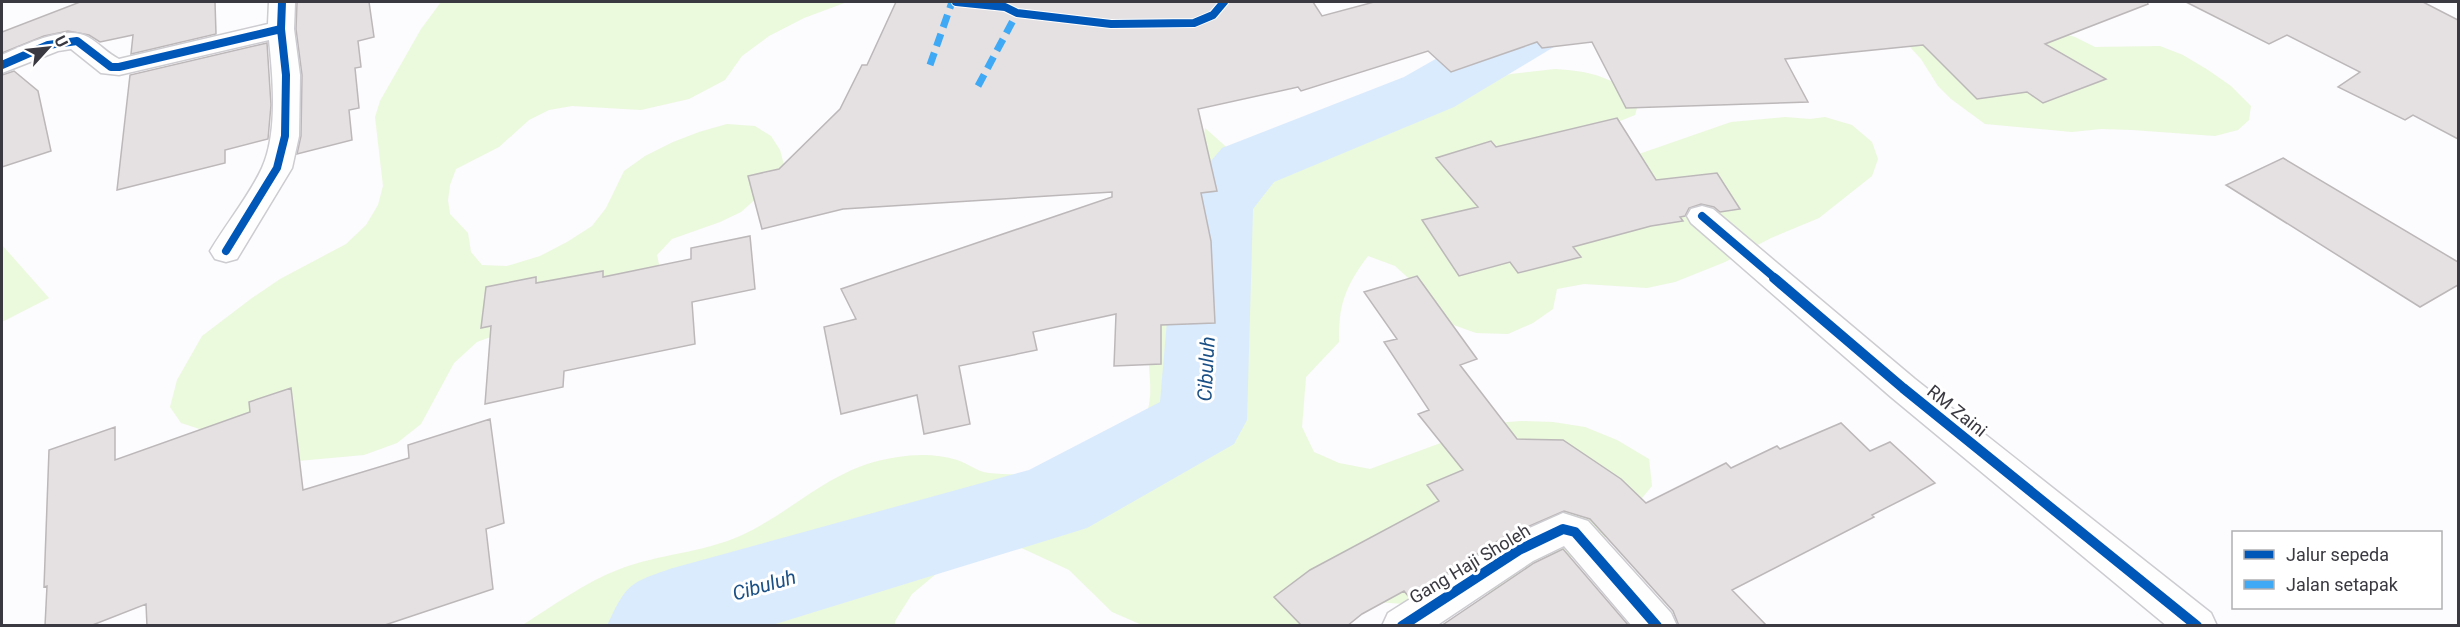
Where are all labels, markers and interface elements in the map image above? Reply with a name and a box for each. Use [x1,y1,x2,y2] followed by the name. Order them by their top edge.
[18,18,78,78] north arrow
[50,32,72,50] text: U
[1192,336,1220,402] water label: Cibuluh
[1923,380,1991,441] street label: RM Zaini
[1406,519,1534,608] street label: Gang Haji Sholeh
[2232,531,2442,609] legend
[2286,544,2389,565] text: Jalur sepeda
[729,565,799,605] water label: Cibuluh
[2286,574,2399,595] text: Jalan setapak

